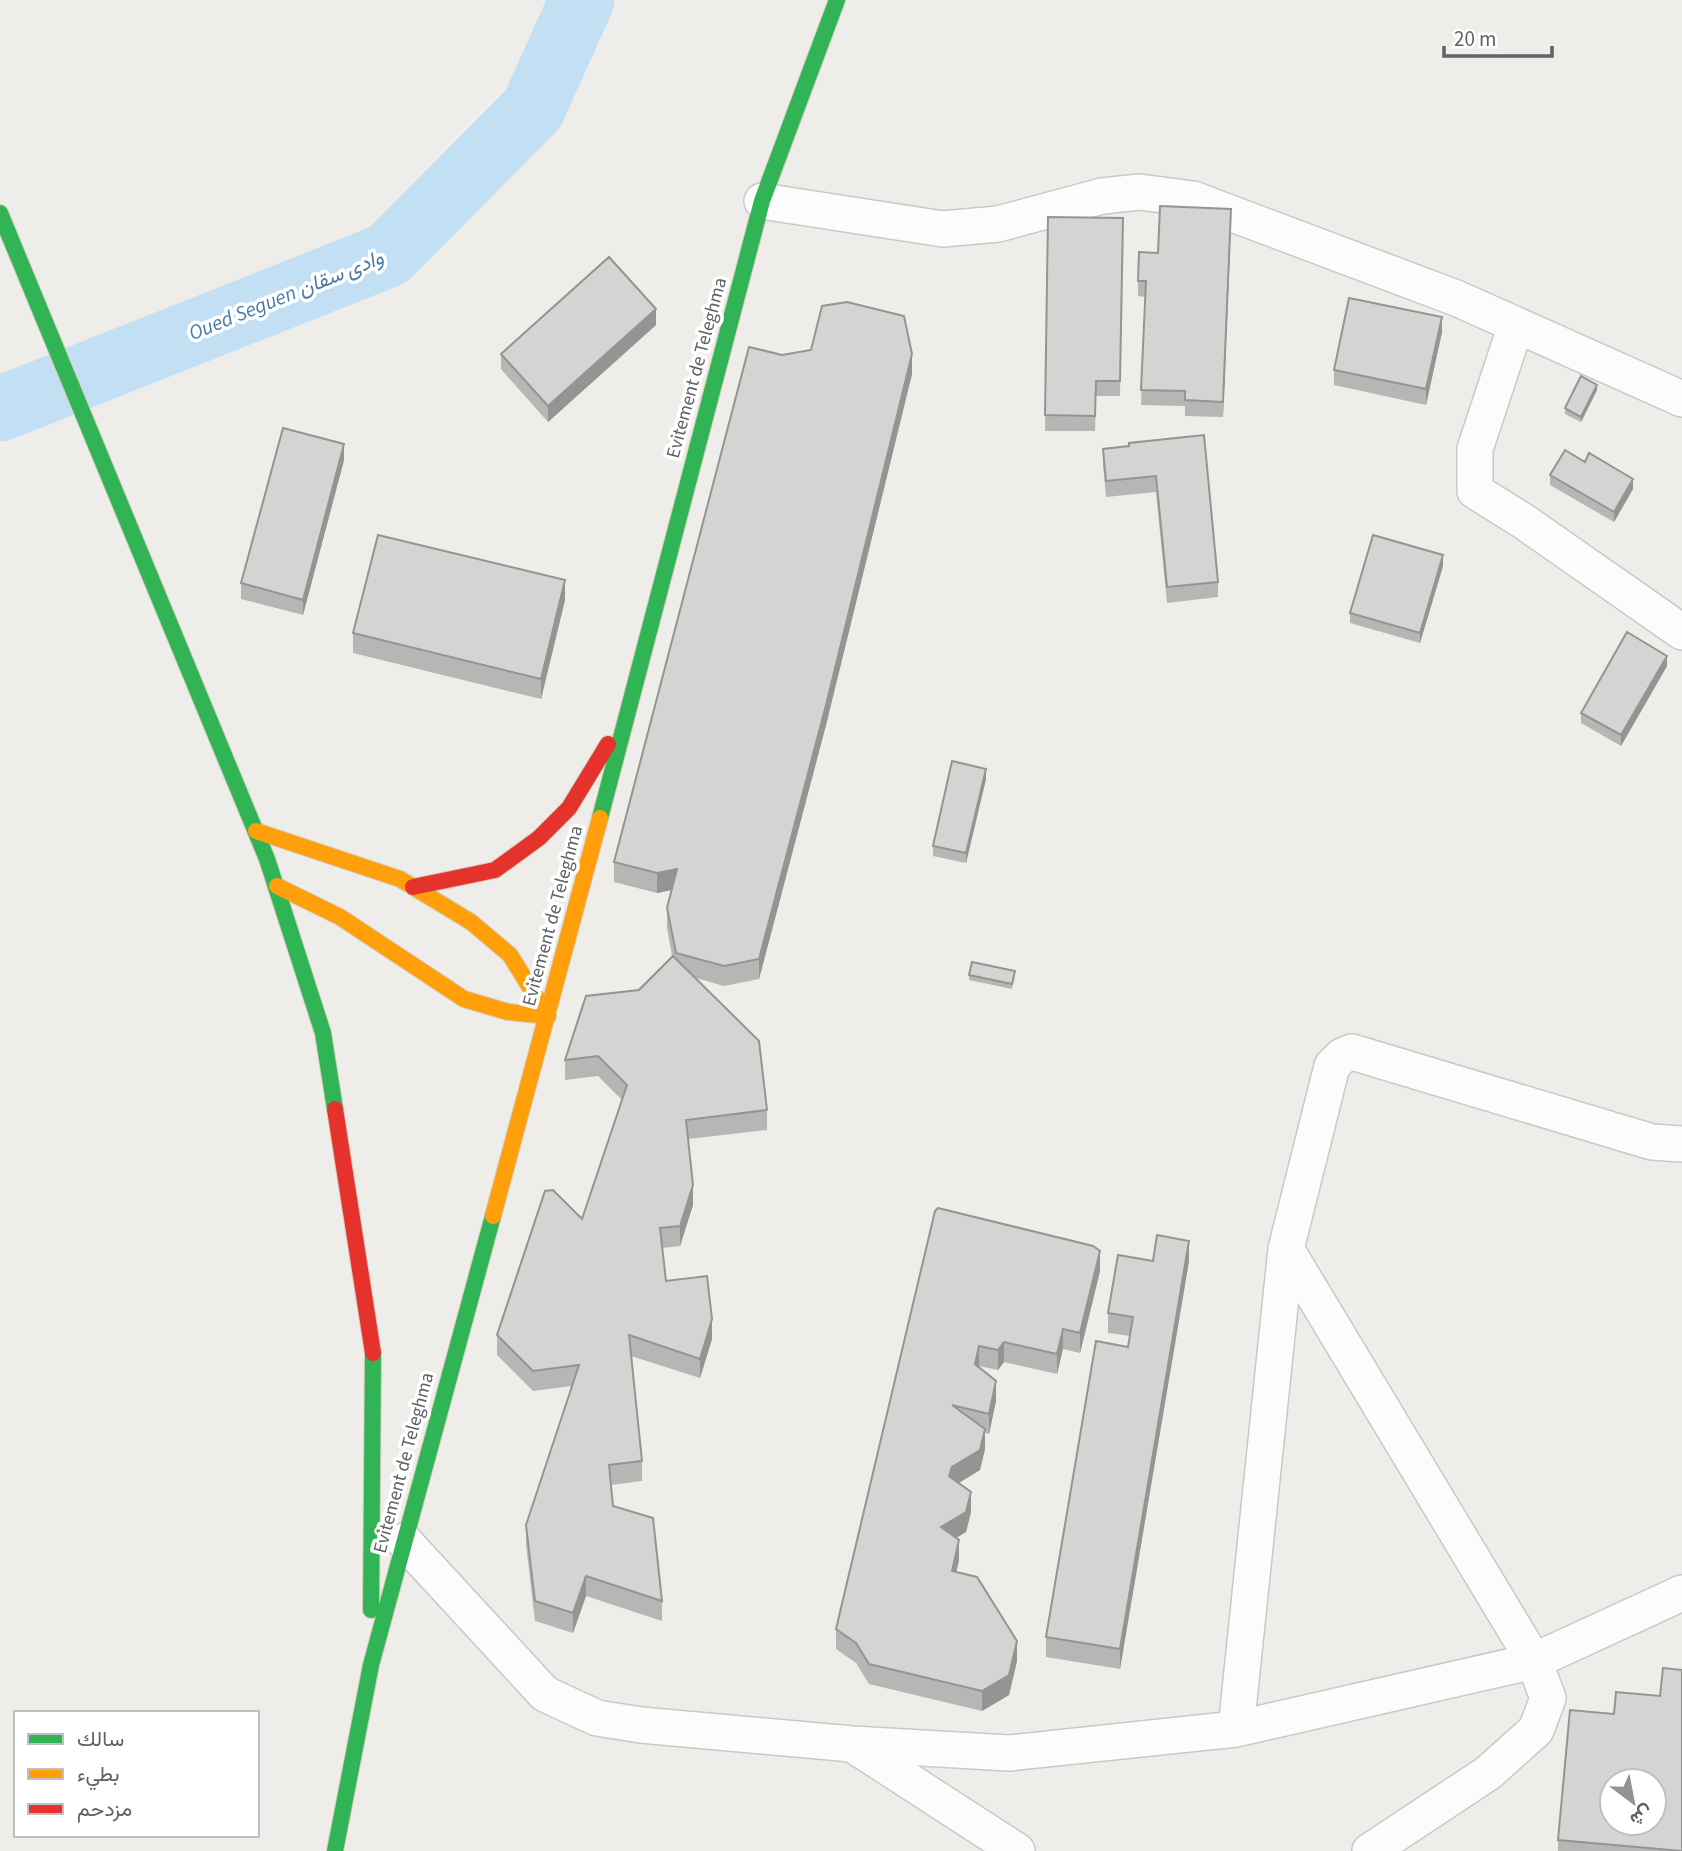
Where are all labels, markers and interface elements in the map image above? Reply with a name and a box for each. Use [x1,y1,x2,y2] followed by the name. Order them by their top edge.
[1444,14,1552,58] scale bar
[1454,24,1496,54] text: 20 m
[184,242,389,348] water label: Oued Seguen وادى سقان
[660,275,734,461] street label: Evitement de Teleghma
[516,823,590,1009] street label: Evitement de Teleghma
[367,1370,441,1556] street label: Evitement de Teleghma
[14,1711,259,1837] legend
[77,1724,124,1754] text: سالك
[77,1759,120,1791] text: بطيء
[1598,1767,1668,1837] north arrow
[77,1794,132,1824] text: مزدحم
[1624,1798,1658,1833] text: ش

